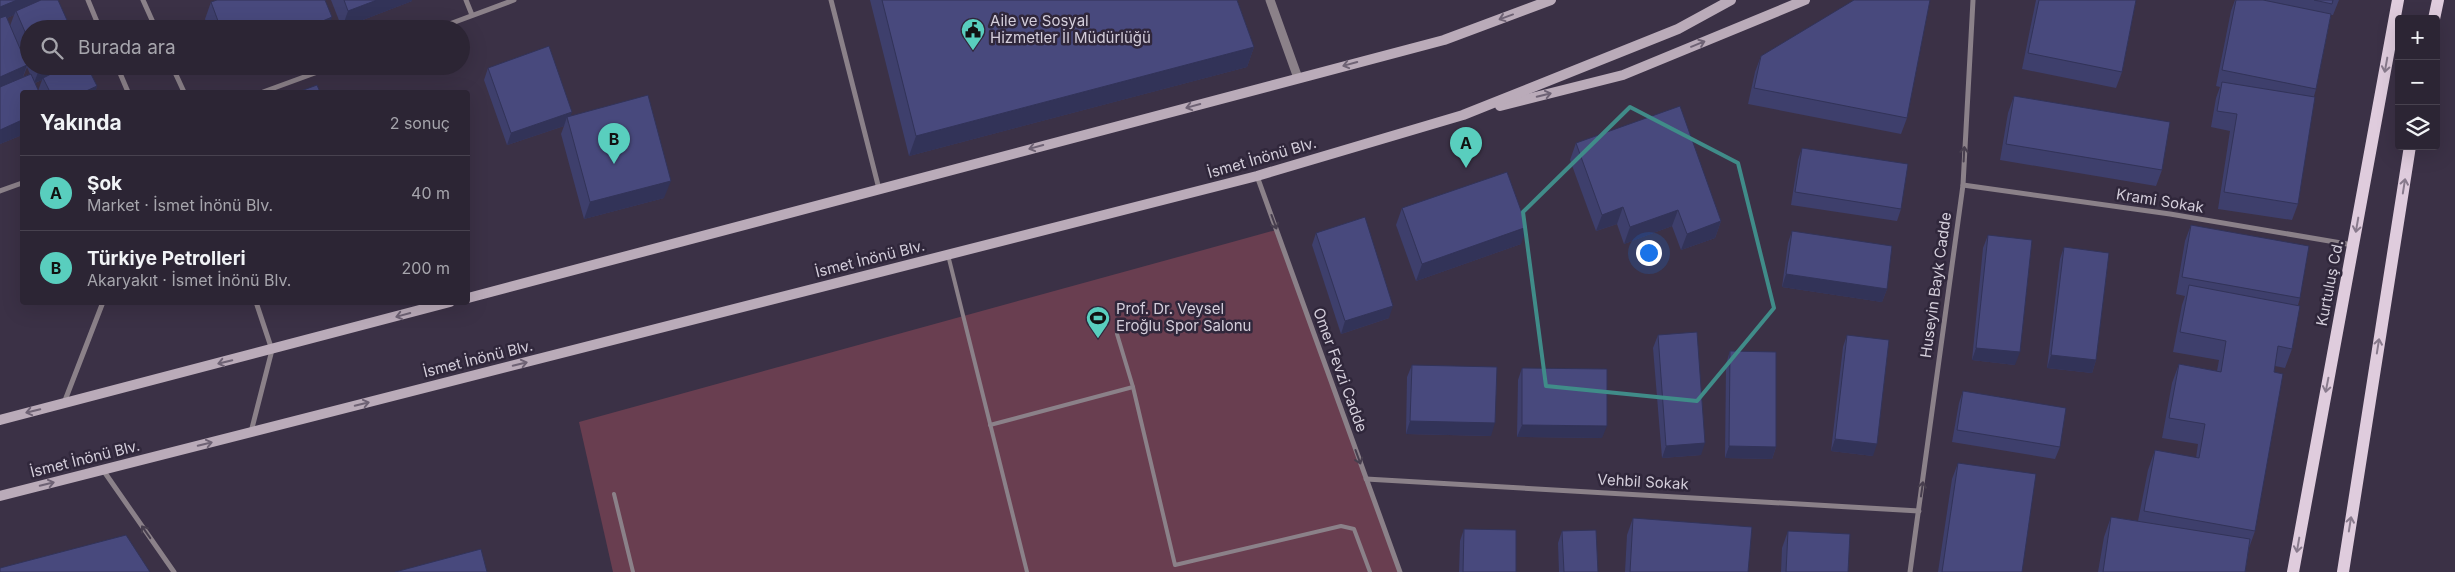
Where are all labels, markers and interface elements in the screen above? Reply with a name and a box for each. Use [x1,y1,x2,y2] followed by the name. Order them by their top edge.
[990,11,1151,47] place label: Aile ve Sosyal Hizmetler İl Müdürlüğü
[1498,13,1514,22] one-way arrow
[2395,15,2440,150] map controls
[2395,15,2440,60] button: +
[960,17,986,51] public building icon: Aile ve Sosyal Hizmetler İl Müdürlüğü
[20,20,470,75] search box
[38,34,66,62] icon: search
[78,36,176,59] text: Burada ara
[1690,39,1705,49] one-way arrow
[2381,57,2391,73] one-way arrow
[1343,60,1359,70] one-way arrow
[2395,60,2440,105] button: −
[1535,90,1551,99] one-way arrow
[1186,101,1202,111] one-way arrow
[2395,105,2440,150] button: layers
[40,110,122,135] text: Yakında
[390,113,450,133] text: 2 sonuç
[598,123,630,164] pin: B
[1450,127,1482,168] pin: A
[1205,133,1319,182] street label: İsmet İnönü Blv.
[1029,143,1045,152] one-way arrow
[1960,147,1969,163] one-way arrow
[87,172,122,195] text: Şok
[2399,178,2409,194] one-way arrow
[50,183,62,203] text: A
[411,183,450,203] text: 40 m
[2115,184,2206,217] street label: Krami Sokak
[87,195,273,215] text: Market · İsmet İnönü Blv.
[1916,211,1955,359] street label: Huseyin Bayk Cadde
[1269,214,1279,230] one-way arrow
[2351,217,2361,233] one-way arrow
[813,236,927,281] street label: İsmet İnönü Blv.
[2312,238,2347,328] street label: Kurtuluş Cd.
[1636,240,1662,266] your location
[87,247,246,270] text: Türkiye Petrolleri
[51,258,61,278] text: B
[402,258,450,278] text: 200 m
[87,270,291,290] text: Akaryakıt · İsmet İnönü Blv.
[1116,299,1251,335] place label: Prof. Dr. Veysel Eroğlu Spor Salonu
[1085,305,1111,339] sports icon: Prof. Dr. Veysel Eroğlu Spor Salonu
[1309,305,1372,435] street label: Omer Fevzi Cadde
[396,311,412,320] one-way arrow
[421,336,535,381] street label: İsmet İnönü Blv.
[2374,338,2384,354] one-way arrow
[217,358,233,367] one-way arrow
[511,358,527,368] one-way arrow
[2322,376,2332,392] one-way arrow
[354,398,370,408] one-way arrow
[26,407,42,417] one-way arrow
[28,436,142,481] street label: İsmet İnönü Blv.
[196,439,212,448] one-way arrow
[1354,449,1363,465] one-way arrow
[1597,470,1690,493] street label: Vehbil Sokak
[39,479,55,488] one-way arrow
[1917,481,1927,497] one-way arrow
[2346,516,2356,532] one-way arrow
[141,525,151,539] one-way arrow
[2293,536,2303,552] one-way arrow

